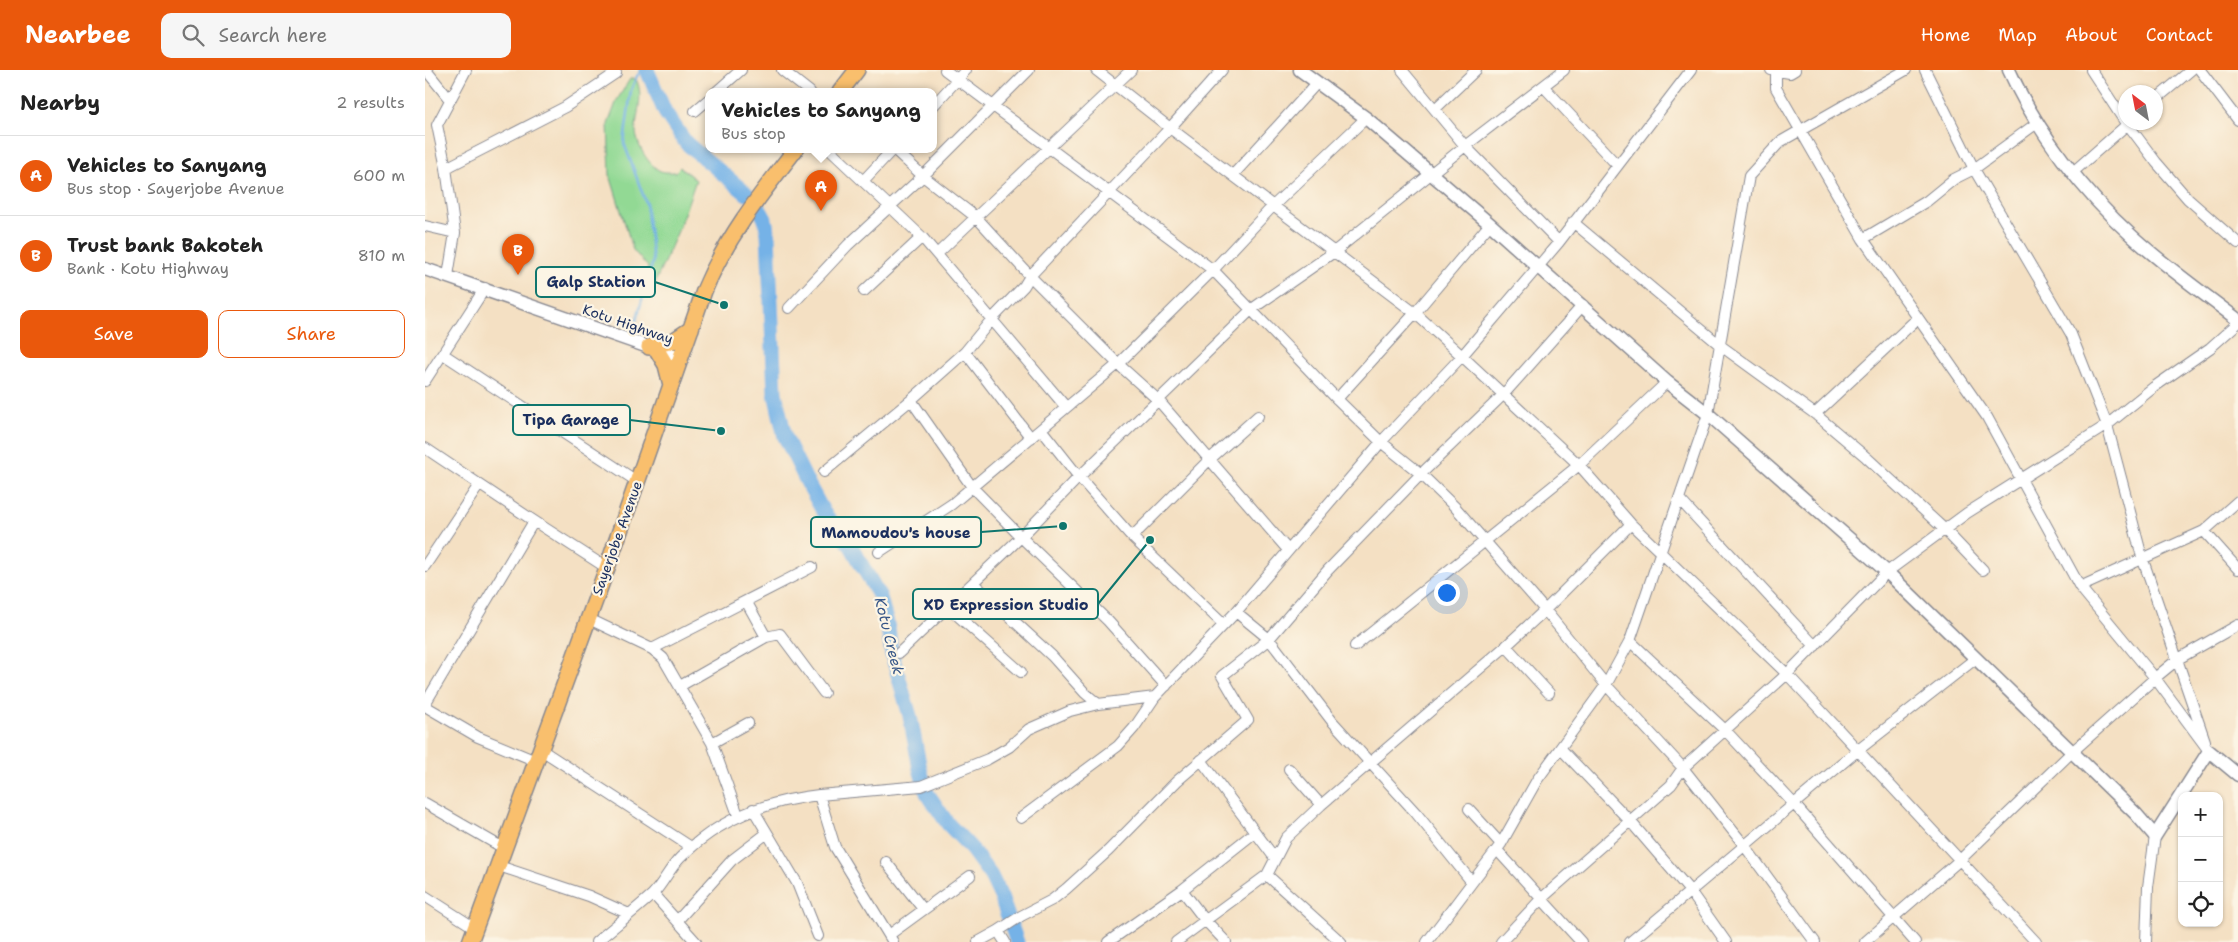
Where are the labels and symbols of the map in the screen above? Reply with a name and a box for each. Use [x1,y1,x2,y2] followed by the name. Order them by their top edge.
[2118,85,2163,130] north arrow
[805,170,837,211] pin: A
[502,234,534,275] pin: B
[536,267,655,297] callout: Galp Station
[547,272,645,292] text: Galp Station
[580,300,676,348] street label: Kotu Highway
[513,405,630,435] callout: Tipa Garage
[523,410,619,430] text: Tipa Garage
[588,478,646,598] street label: Sayerjobe Avenue
[811,517,981,547] callout: Mamoudou's house
[821,523,971,543] text: Mamoudou's house
[1434,580,1460,606] your location
[913,589,1098,619] callout: XD Expression Studio
[870,595,908,677] water label: Kotu Creek
[924,595,1089,615] text: XD Expression Studio

